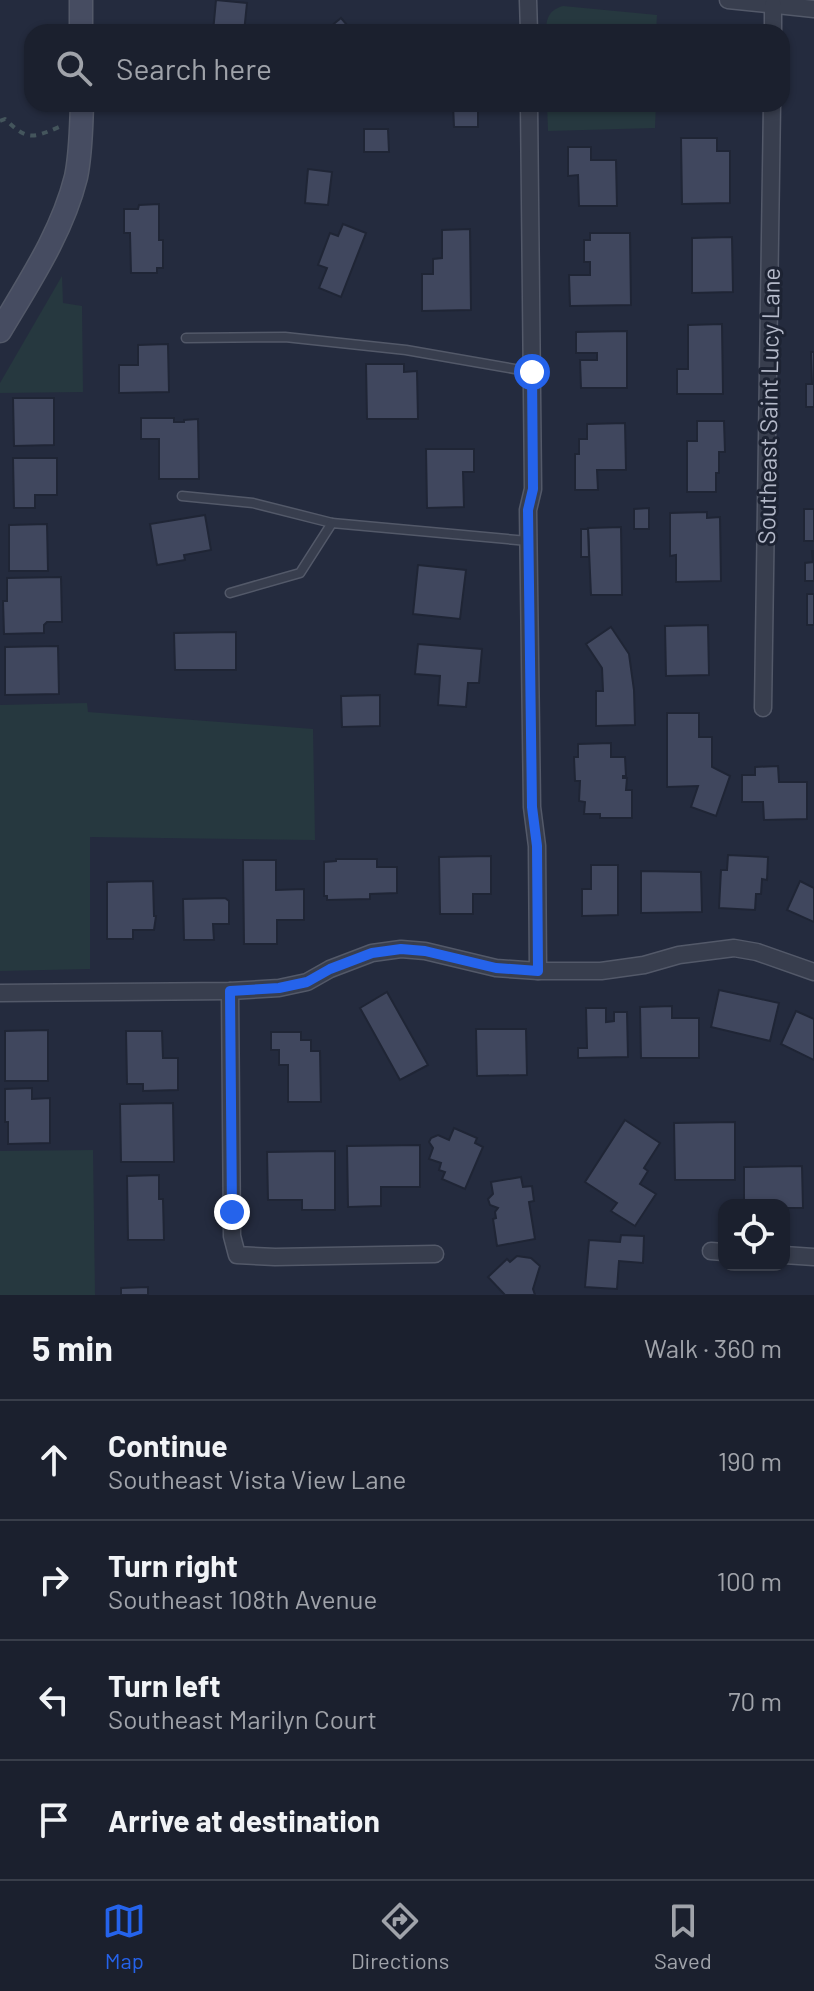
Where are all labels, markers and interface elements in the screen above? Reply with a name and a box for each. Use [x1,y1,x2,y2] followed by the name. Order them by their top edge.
[24,24,790,112] search box
[52,46,96,90] icon: search
[116,50,272,86] text: Search here
[751,268,785,544] street label: Southeast Saint Lucy Lane
[514,354,550,390] route start
[214,1194,250,1230] route end
[718,1199,790,1271] map controls
[718,1199,790,1271] button: locate
[32,1327,113,1368] text: 5 min
[644,1332,782,1363] text: Walk · 360 m
[108,1427,228,1463] text: Continue
[32,1438,76,1482] icon: ahead
[718,1445,782,1476] text: 190 m
[108,1463,406,1494] text: Southeast Vista View Lane
[108,1547,238,1583] text: Turn right
[32,1558,76,1602] icon: right
[717,1565,782,1596] text: 100 m
[108,1583,377,1614] text: Southeast 108th Avenue
[108,1667,221,1703] text: Turn left
[32,1678,76,1722] icon: left
[728,1685,782,1716] text: 70 m
[108,1703,377,1734] text: Southeast Marilyn Court
[32,1798,76,1842] icon: arrive
[108,1802,380,1838] text: Arrive at destination
[102,1899,146,1973] tab: Map
[351,1899,449,1973] tab: Directions
[654,1899,712,1973] tab: Saved

